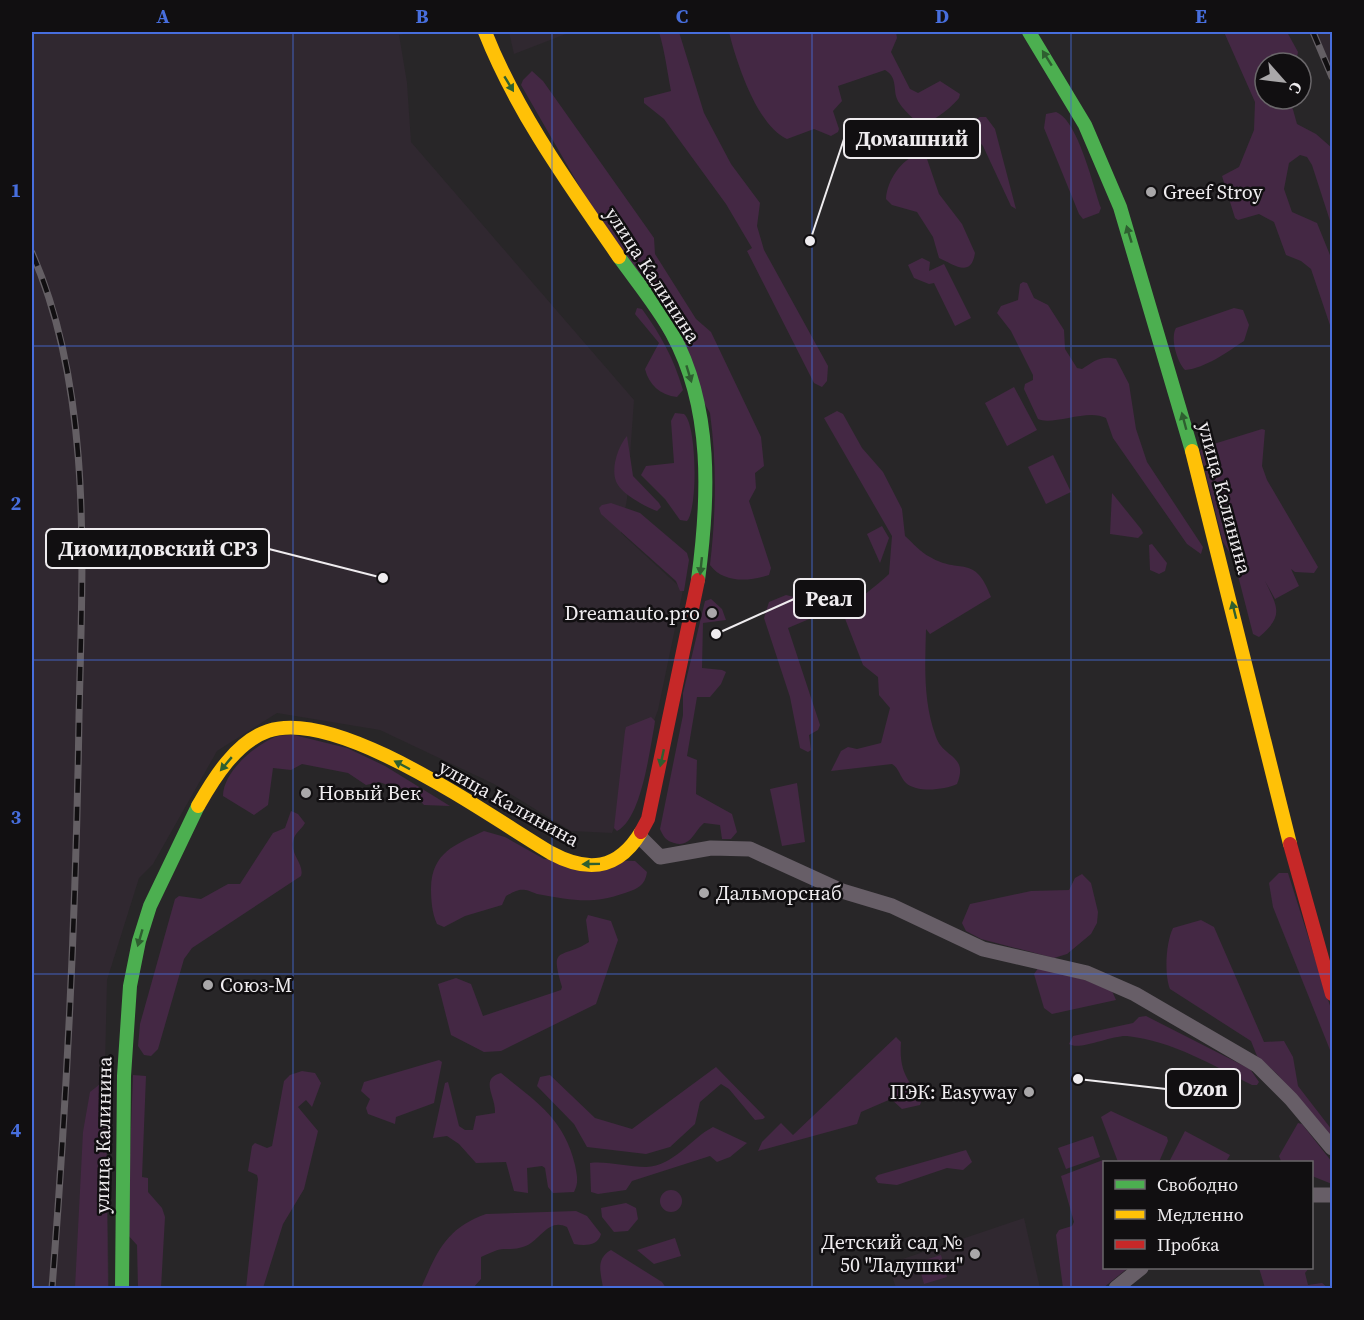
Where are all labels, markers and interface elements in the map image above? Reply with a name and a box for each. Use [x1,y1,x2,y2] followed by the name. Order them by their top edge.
[156,2,170,30] text: A
[415,2,429,30] text: B
[676,2,688,30] text: C
[935,2,949,30] text: D
[1195,2,1207,30] text: E
[1041,50,1052,66] one-way arrow
[1253,51,1313,111] north arrow
[503,76,514,92] one-way arrow
[1284,78,1308,98] text: С
[844,119,980,158] callout: Домашний
[856,124,968,153] text: Домашний
[11,176,21,204] text: 1
[1163,178,1263,206] place label: Greef Stroy
[1144,185,1158,199] marker: Greef Stroy
[598,202,708,349] street label: улица Калинина
[1124,225,1133,243] one-way arrow
[685,365,694,383] one-way arrow
[1179,412,1189,430] one-way arrow
[1191,419,1259,578] street label: улица Калинина
[11,489,22,517] text: 2
[46,529,269,568] callout: Диомидовский СРЗ
[58,534,258,563] text: Диомидовский СРЗ
[696,557,706,576] one-way arrow
[794,579,865,618] callout: Реал
[805,584,853,613] text: Реал
[564,599,700,627] place label: Dreamauto.pro
[1228,601,1238,619] one-way arrow
[705,606,719,620] marker: Dreamauto.pro
[657,748,666,767] one-way arrow
[434,753,585,854] street label: улица Калинина
[219,756,232,772] one-way arrow
[393,760,410,770] one-way arrow
[318,779,421,807] place label: Новый Век
[299,786,313,800] marker: Новый Век
[11,803,22,831] text: 3
[582,860,601,869] one-way arrow
[716,879,842,907] place label: Дальморснаб
[697,886,711,900] marker: Дальморснаб
[135,929,145,947] one-way arrow
[220,971,292,999] place label: Союз-М
[201,978,215,992] marker: Союз-М
[88,1055,118,1214] street label: улица Калинина
[1166,1069,1240,1108] callout: Ozon
[1178,1074,1228,1103] text: Ozon
[890,1078,1018,1106] place label: ПЭК: Easyway
[1022,1085,1036,1099] marker: ПЭК: Easyway
[11,1116,22,1144] text: 4
[1103,1161,1313,1269] legend
[1157,1172,1238,1197] text: Свободно
[1157,1202,1244,1227] text: Медленно
[821,1228,963,1279] place label: Детский сад № 50 "Ладушки"
[1157,1232,1220,1257] text: Пробка
[968,1247,982,1261] marker: Детский сад № 50 "Ладушки"

